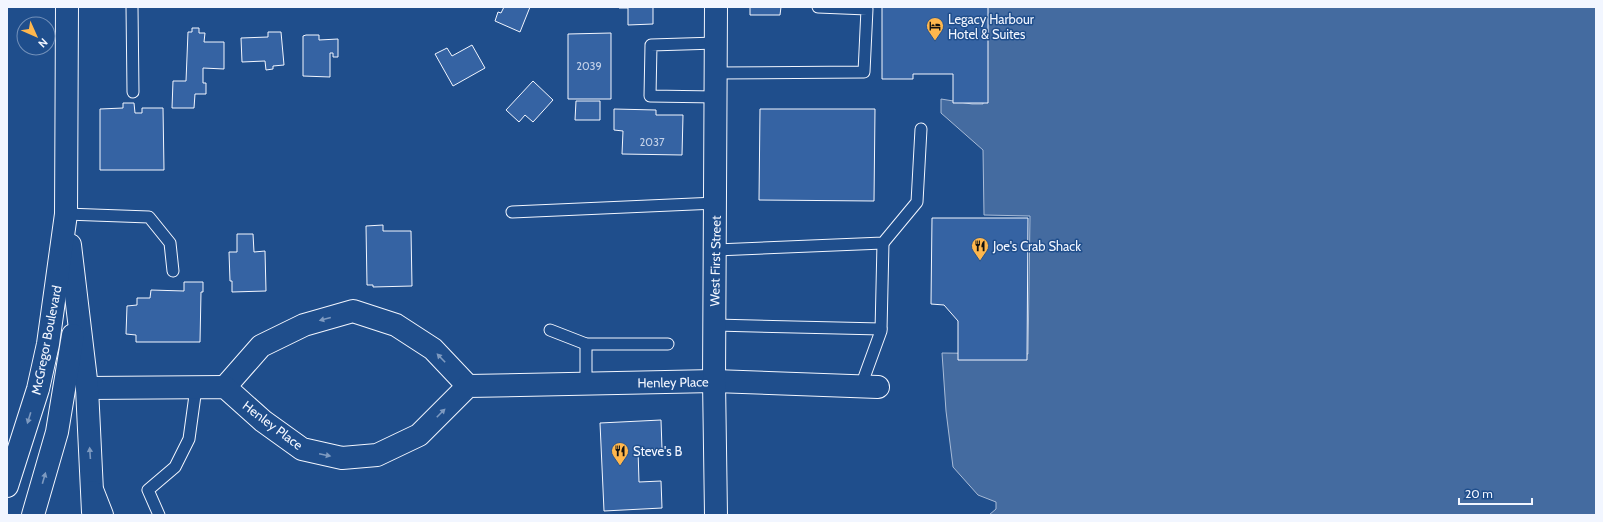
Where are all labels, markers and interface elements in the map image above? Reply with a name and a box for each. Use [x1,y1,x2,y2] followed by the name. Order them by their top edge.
[948,11,1035,42] place label: Legacy Harbour Hotel & Suites
[16,16,56,56] north arrow
[925,16,945,41] hotel icon: Legacy Harbour Hotel & Suites
[35,35,51,51] text: N
[576,59,602,73] house number: 2039
[640,135,665,149] house number: 2037
[706,215,724,307] street label: West First Street
[970,236,990,261] restaurant icon: Joe's Crab Shack
[992,238,1081,254] place label: Joe's Crab Shack
[28,284,64,396] street label: McGregor Boulevard
[319,316,331,322] one-way arrow
[436,353,446,363] one-way arrow
[637,373,709,391] street label: Henley Place
[240,397,306,453] street label: Henley Place
[436,408,446,418] one-way arrow
[26,412,32,424] one-way arrow
[610,441,630,466] restaurant icon: Steve's B
[633,443,682,459] place label: Steve's B
[86,447,93,459] one-way arrow
[319,452,332,458] one-way arrow
[41,471,47,483] one-way arrow
[1459,480,1532,506] scale bar
[1465,486,1493,501] text: 20 m

